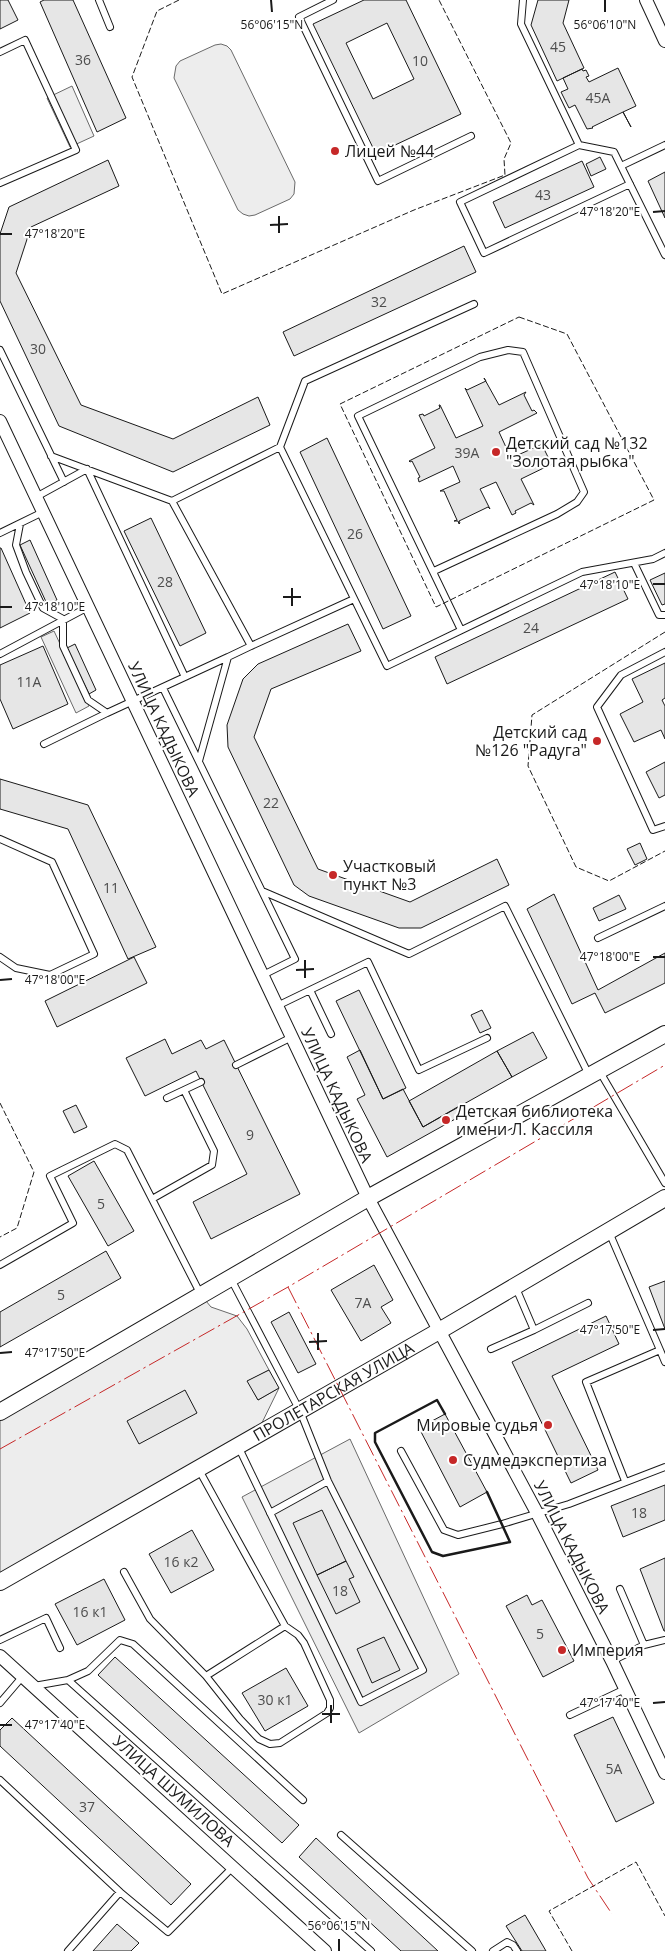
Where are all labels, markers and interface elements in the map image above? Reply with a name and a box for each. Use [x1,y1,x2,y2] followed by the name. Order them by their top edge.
[241,16,303,33] text: 56°06'15"N
[574,16,636,33] text: 56°06'10"N
[550,37,566,56] house number: 45
[75,50,91,69] house number: 36
[412,51,428,70] house number: 10
[586,88,611,107] house number: 45А
[345,140,434,162] place label: Лицей №44
[329,145,341,157] marker: Лицей №44
[535,185,551,204] house number: 43
[580,203,640,220] text: 47°18'20"E
[25,225,85,242] text: 47°18'20"E
[371,292,387,311] house number: 32
[30,339,46,358] house number: 30
[506,432,648,472] place label: Детский сад №132 "Золотая рыбка"
[455,443,480,462] house number: 39А
[490,446,502,458] marker: Детский сад №132 "Золотая рыбка"
[347,524,363,543] house number: 26
[157,572,173,591] house number: 28
[580,576,640,593] text: 47°18'10"E
[25,598,85,615] text: 47°18'10"E
[523,618,539,637] house number: 24
[123,658,205,801] street label: УЛИЦА КАДЫКОВА
[17,672,42,691] house number: 11А
[475,721,587,761] place label: Детский сад №126 "Радуга"
[591,735,603,747] marker: Детский сад №126 "Радуга"
[263,793,279,812] house number: 22
[343,855,436,895] place label: Участковый пункт №3
[327,869,339,881] marker: Участковый пункт №3
[103,878,119,897] house number: 11
[580,948,640,965] text: 47°18'00"E
[25,971,85,988] text: 47°18'00"E
[296,1024,378,1167] street label: УЛИЦА КАДЫКОВА
[456,1100,613,1140] place label: Детская библиотека имени Л. Кассиля
[440,1114,452,1126] marker: Детская библиотека имени Л. Кассиля
[246,1125,254,1144] house number: 9
[97,1194,105,1213] house number: 5
[57,1285,65,1304] house number: 5
[355,1293,372,1312] house number: 7А
[580,1321,640,1338] text: 47°17'50"E
[249,1336,419,1446] street label: ПРОЛЕТАРСКАЯ УЛИЦА
[25,1344,85,1361] text: 47°17'50"E
[416,1414,538,1436] place label: Мировые судья
[542,1419,554,1431] marker: Мировые судья
[463,1449,607,1471] place label: Судмедэкспертиза
[447,1454,459,1466] marker: Судмедэкспертиза
[529,1477,615,1618] street label: УЛИЦА КАДЫКОВА
[631,1503,647,1522] house number: 18
[164,1552,198,1571] house number: 16 к2
[332,1581,348,1600] house number: 18
[73,1602,107,1621] house number: 16 к1
[536,1624,544,1643] house number: 5
[572,1639,644,1661] place label: Империя
[556,1644,568,1656] marker: Империя
[258,1690,292,1709] house number: 30 к1
[580,1694,640,1711] text: 47°17'40"E
[25,1716,85,1733] text: 47°17'40"E
[109,1730,240,1852] street label: УЛИЦА ШУМИЛОВА
[606,1759,623,1778] house number: 5А
[79,1797,95,1816] house number: 37
[308,1917,370,1934] text: 56°06'15"N

